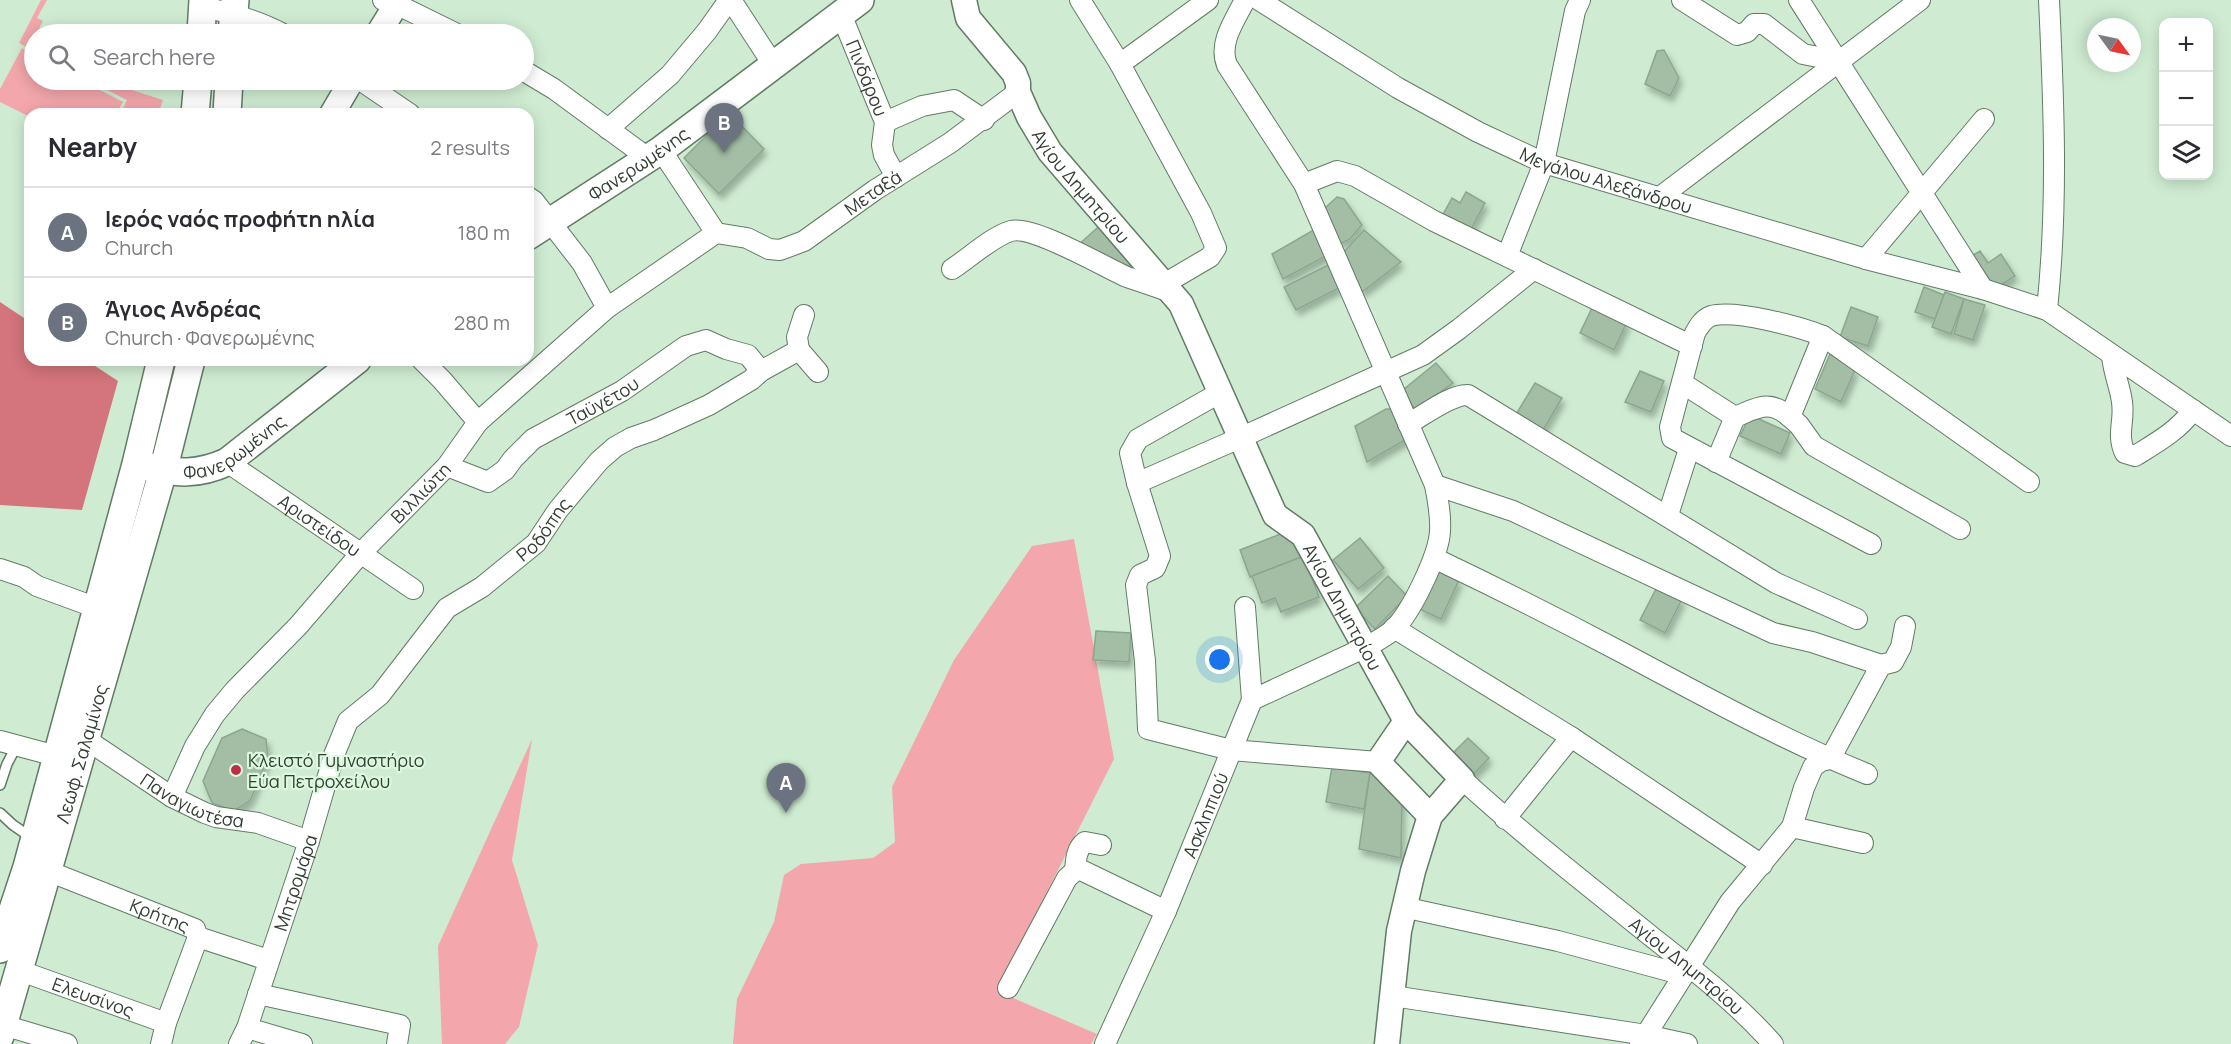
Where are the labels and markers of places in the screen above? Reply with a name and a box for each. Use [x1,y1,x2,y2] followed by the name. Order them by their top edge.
[704,104,744,153] pin: B
[248,748,424,793] place label: Κλειστό Γυμναστήριο Εύα Πετροχείλου
[229,763,243,777] marker: Κλειστό Γυμναστήριο Εύα Πετροχείλου
[766,764,806,813] pin: A

